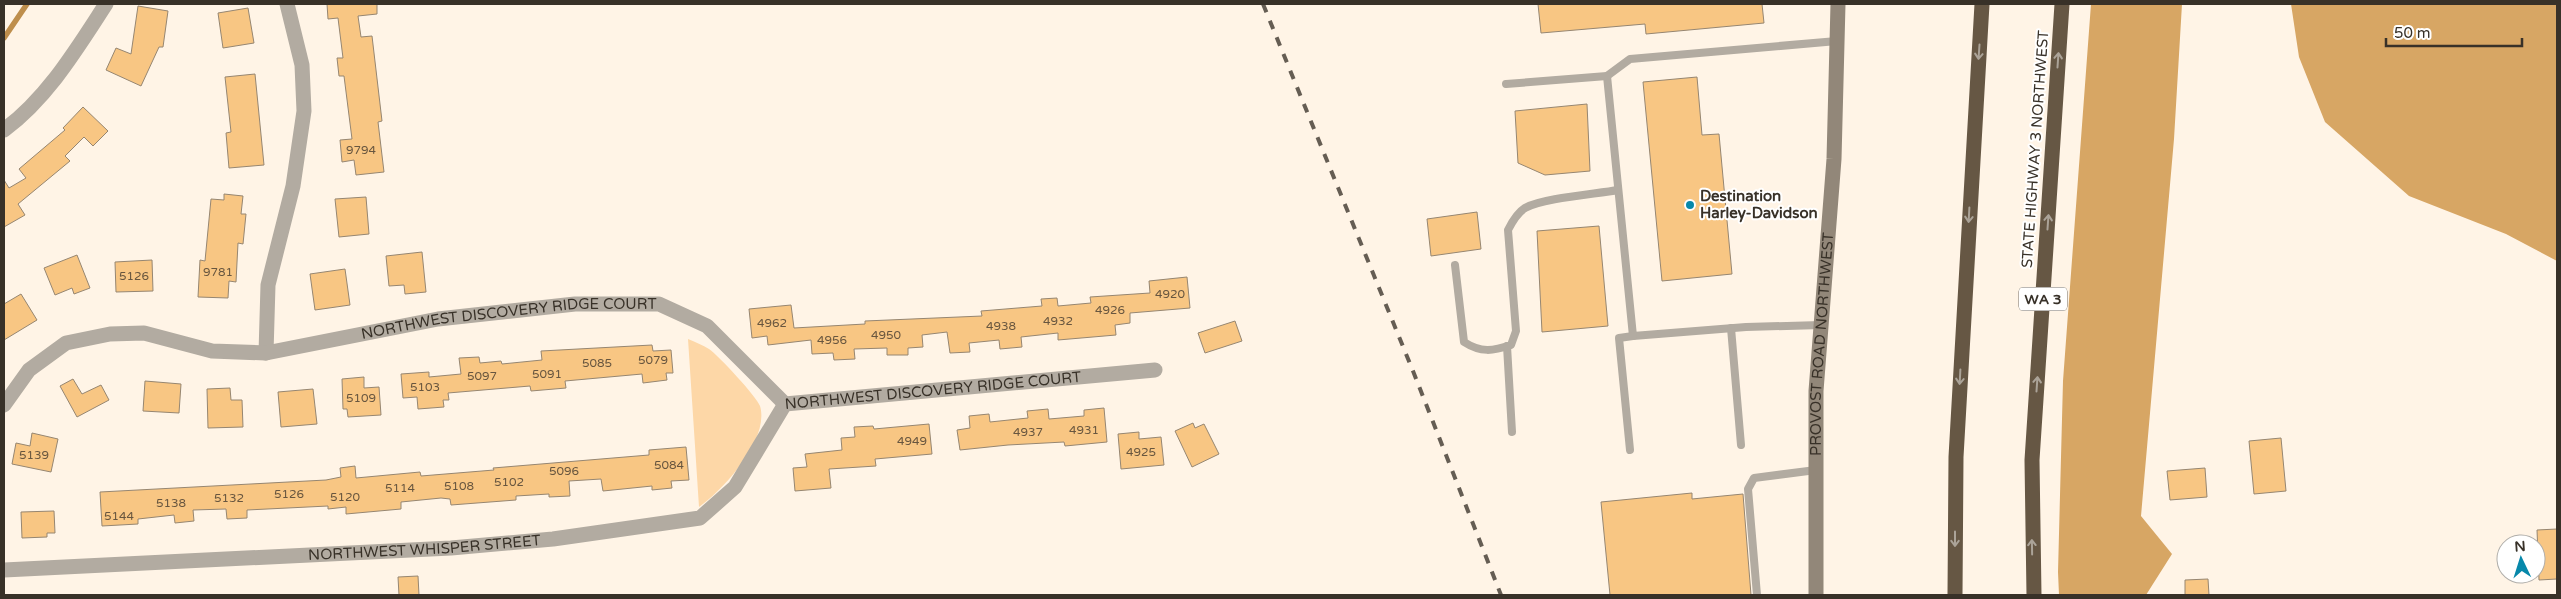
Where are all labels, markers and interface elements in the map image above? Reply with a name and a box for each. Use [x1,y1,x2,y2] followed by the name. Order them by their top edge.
[2386,15,2522,47] scale bar
[2394,24,2431,42] text: 50 m
[2018,30,2052,268] street label: STATE HIGHWAY 3 NORTHWEST
[1975,44,1984,60] one-way arrow
[2054,52,2063,68] one-way arrow
[346,143,377,157] house number: 9794
[1700,187,1818,223] place label: Destination Harley-Davidson
[1684,199,1696,211] marker: Destination Harley-Davidson
[1965,206,1974,222] one-way arrow
[2043,214,2052,230] one-way arrow
[1807,232,1837,456] street label: PROVOST ROAD NORTHWEST
[203,265,233,279] house number: 9781
[119,269,149,283] house number: 5126
[1155,287,1186,301] house number: 4920
[2019,288,2067,310] road number: WA 3
[359,295,657,343] street label: NORTHWEST DISCOVERY RIDGE COURT
[1095,303,1125,317] house number: 4926
[1043,314,1073,328] house number: 4932
[757,316,787,330] house number: 4962
[986,319,1016,333] house number: 4938
[871,328,902,342] house number: 4950
[817,333,847,347] house number: 4956
[638,353,668,367] house number: 5079
[582,356,612,370] house number: 5085
[532,367,562,381] house number: 5091
[784,368,1082,413] street label: NORTHWEST DISCOVERY RIDGE COURT
[467,369,497,383] house number: 5097
[1956,369,1965,385] one-way arrow
[2032,376,2042,392] one-way arrow
[410,380,440,394] house number: 5103
[346,391,376,405] house number: 5109
[1069,423,1099,437] house number: 4931
[1013,425,1043,439] house number: 4937
[897,434,927,448] house number: 4949
[1126,445,1156,459] house number: 4925
[19,448,49,462] house number: 5139
[654,458,685,472] house number: 5084
[549,464,579,478] house number: 5096
[494,475,524,489] house number: 5102
[444,479,474,493] house number: 5108
[385,481,416,495] house number: 5114
[274,487,304,501] house number: 5126
[330,490,361,504] house number: 5120
[214,491,244,505] house number: 5132
[156,496,186,510] house number: 5138
[104,509,135,523] house number: 5144
[1950,530,1960,547] one-way arrow
[308,531,541,564] street label: NORTHWEST WHISPER STREET
[2496,534,2546,584] north arrow
[2514,538,2526,555] text: N
[2027,539,2037,555] one-way arrow

